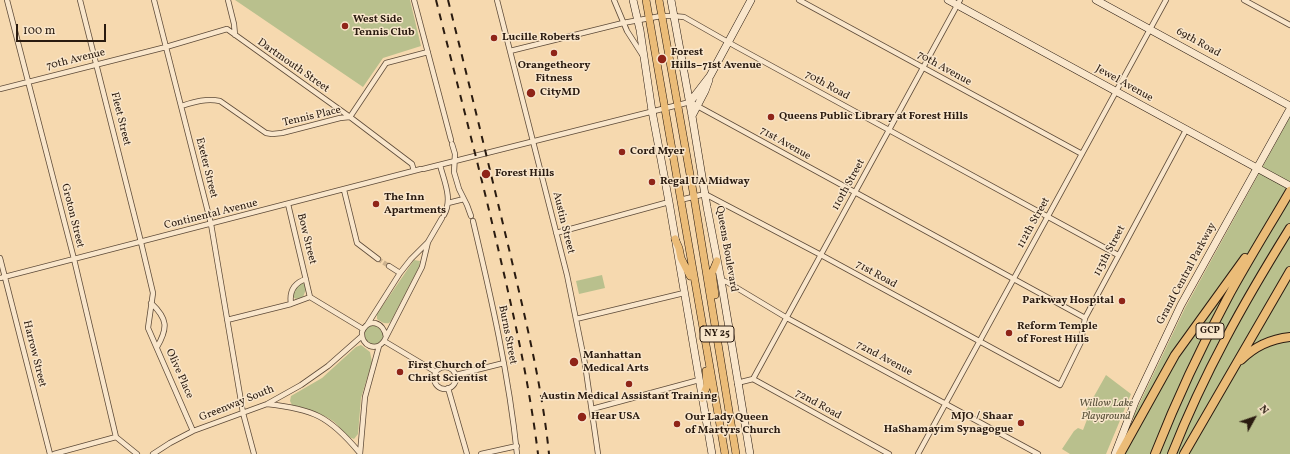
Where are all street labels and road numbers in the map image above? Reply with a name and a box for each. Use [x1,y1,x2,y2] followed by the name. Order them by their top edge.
[1173,25,1223,61] street label: 69th Road
[254,36,332,96] street label: Dartmouth Street
[45,46,107,74] street label: 70th Avenue
[915,49,973,89] street label: 70th Avenue
[1093,63,1155,105] street label: Jewel Avenue
[802,68,852,104] street label: 70th Road
[107,91,133,147] street label: Fleet Street
[282,104,342,130] street label: Tennis Place
[757,125,813,163] street label: 71st Avenue
[192,136,220,200] street label: Exeter Street
[830,157,868,213] street label: 110th Street
[58,183,86,249] street label: Groton Street
[549,191,577,255] street label: Austin Street
[1015,195,1053,251] street label: 112th Street
[163,197,259,233] street label: Continental Avenue
[712,205,740,293] street label: Queens Boulevard
[293,212,319,266] street label: Bow Street
[1155,221,1219,327] street label: Grand Central Parkway
[1091,223,1129,279] street label: 113th Street
[853,258,899,292] street label: 71st Road
[495,304,519,366] street label: Burns Street
[19,319,49,389] street label: Harrow Street
[1196,323,1224,339] road number: GCP
[700,326,734,342] road number: NY 25
[854,339,914,379] street label: 72nd Avenue
[162,347,196,401] street label: Olive Place
[198,383,276,425] street label: Greenway South
[793,387,843,423] street label: 72nd Road

